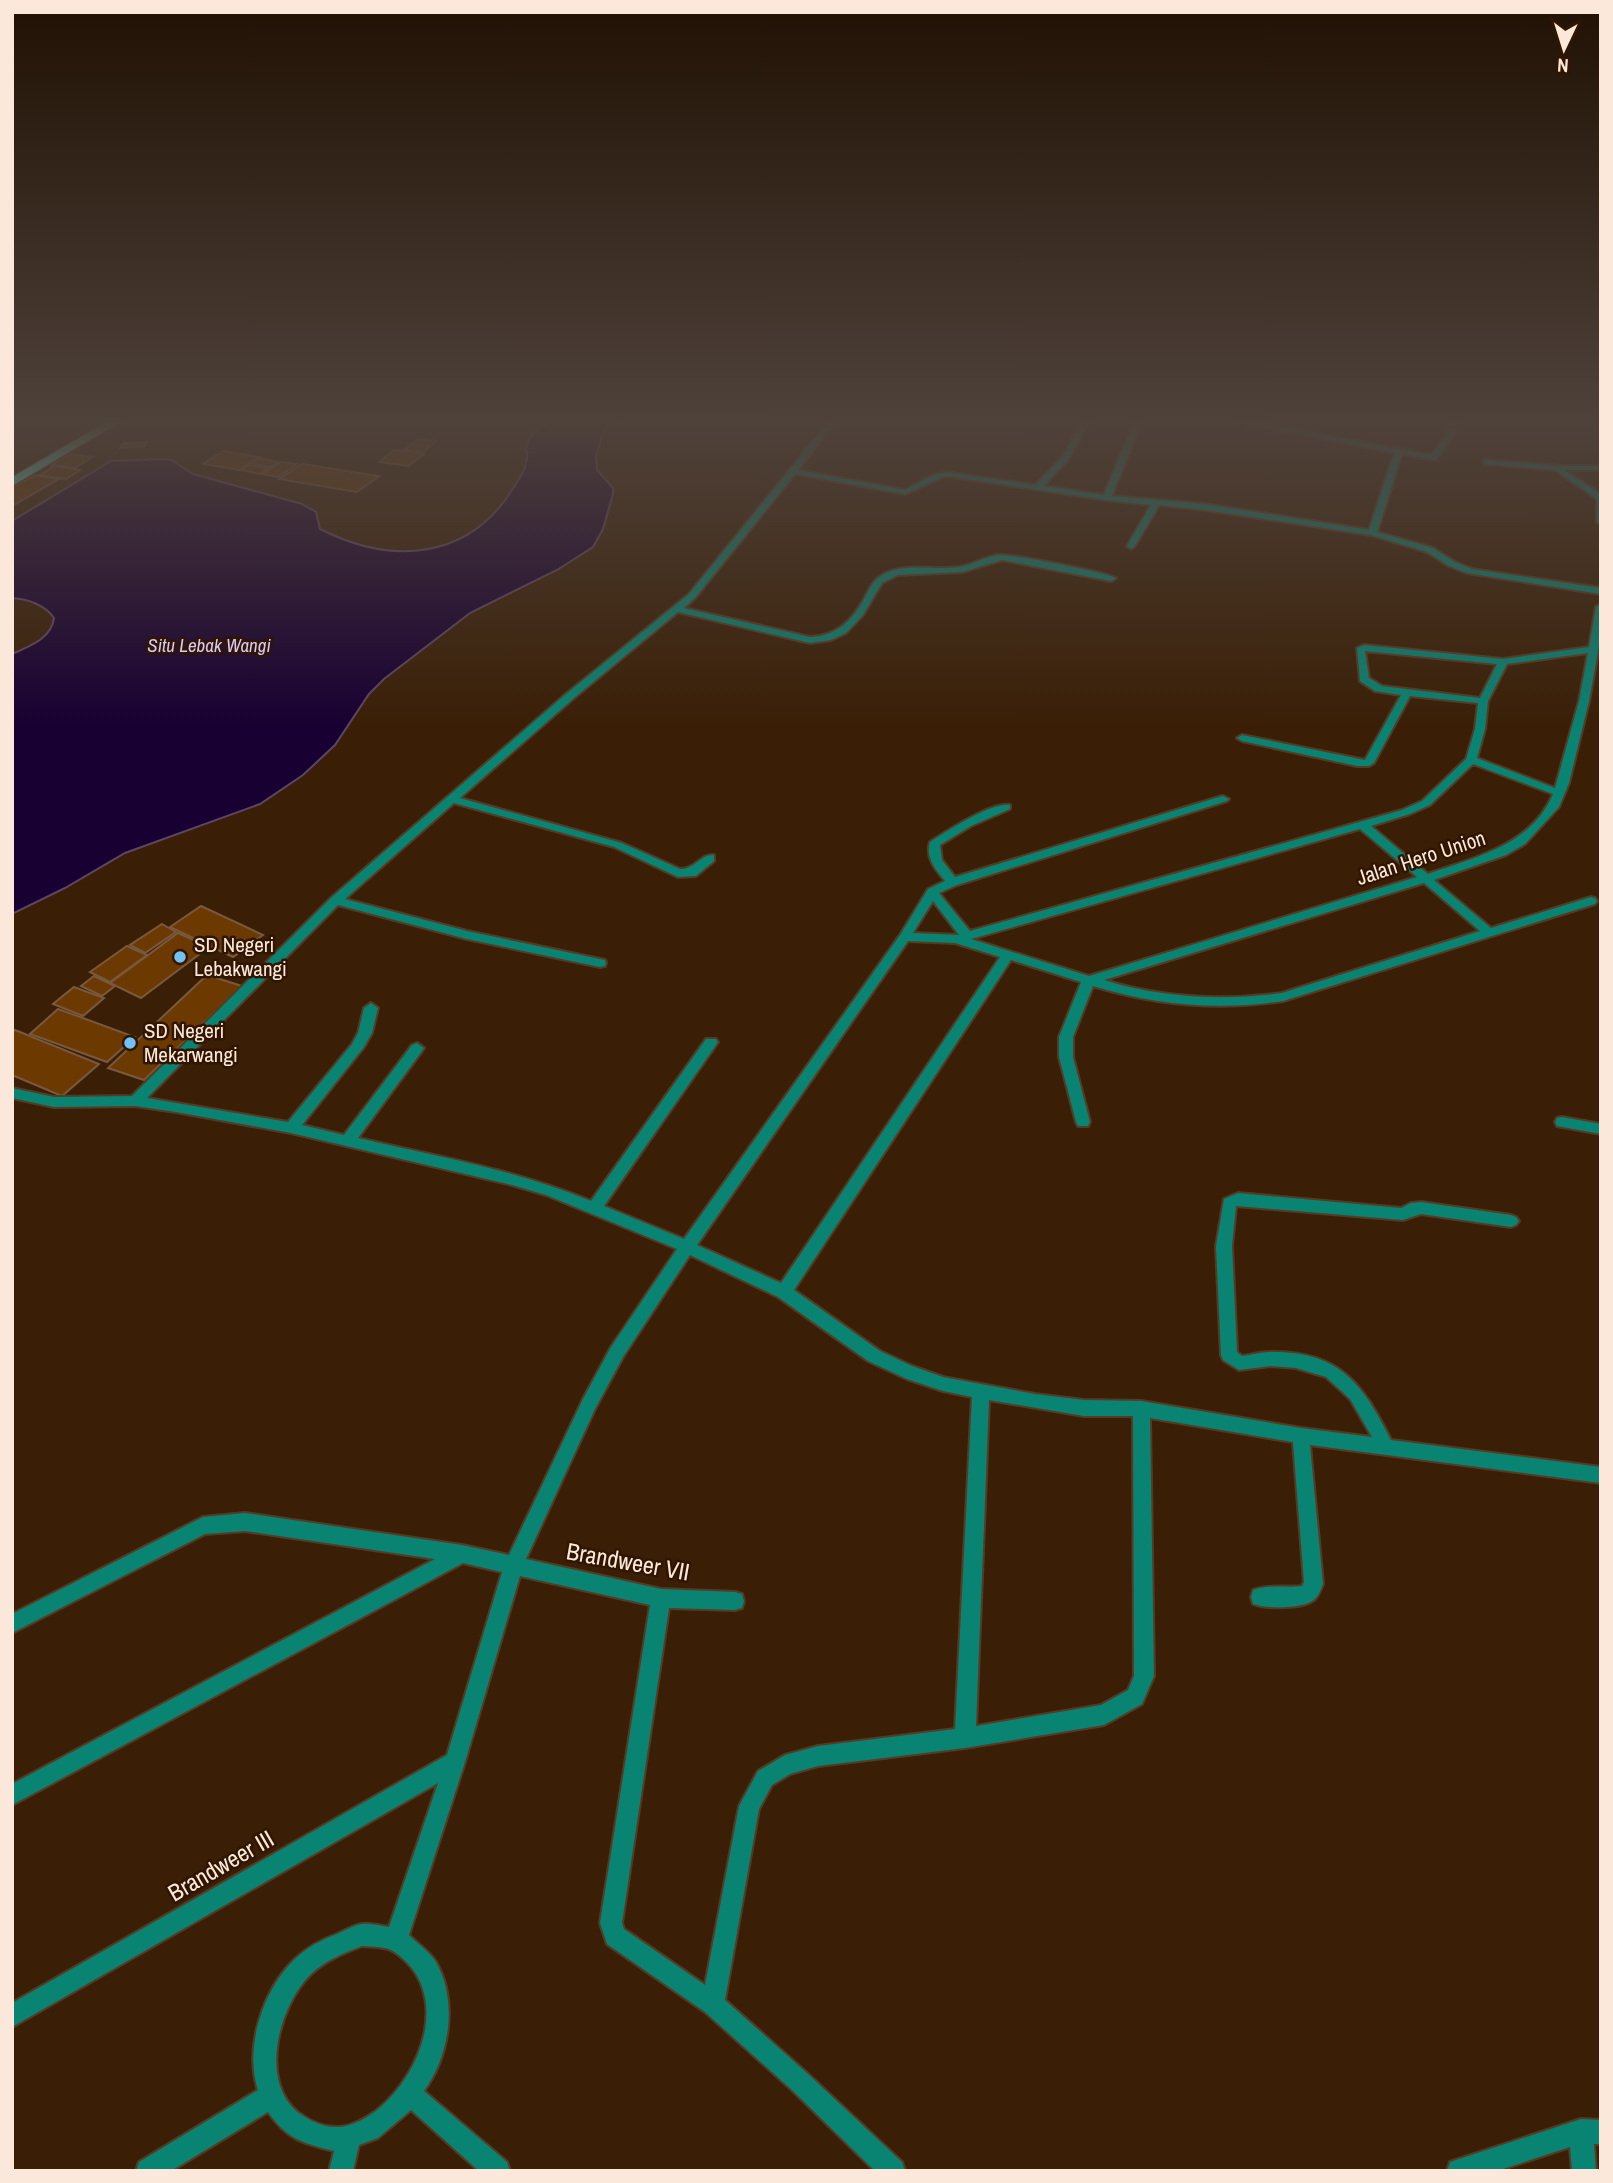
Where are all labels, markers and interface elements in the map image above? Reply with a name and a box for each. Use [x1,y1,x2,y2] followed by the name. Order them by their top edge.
[1529,14,1599,84] north arrow
[1556,53,1569,79] text: N
[147,632,271,658] water label: Situ Lebak Wangi
[1353,823,1489,892] street label: Jalan Hero Union
[194,930,287,983] place label: SD Negeri Lebakwangi
[172,949,188,965] marker: SD Negeri Lebakwangi
[144,1016,238,1069] place label: SD Negeri Mekarwangi
[122,1035,138,1051] marker: SD Negeri Mekarwangi
[564,1534,692,1588] street label: Brandweer VII
[162,1822,279,1908] street label: Brandweer III

